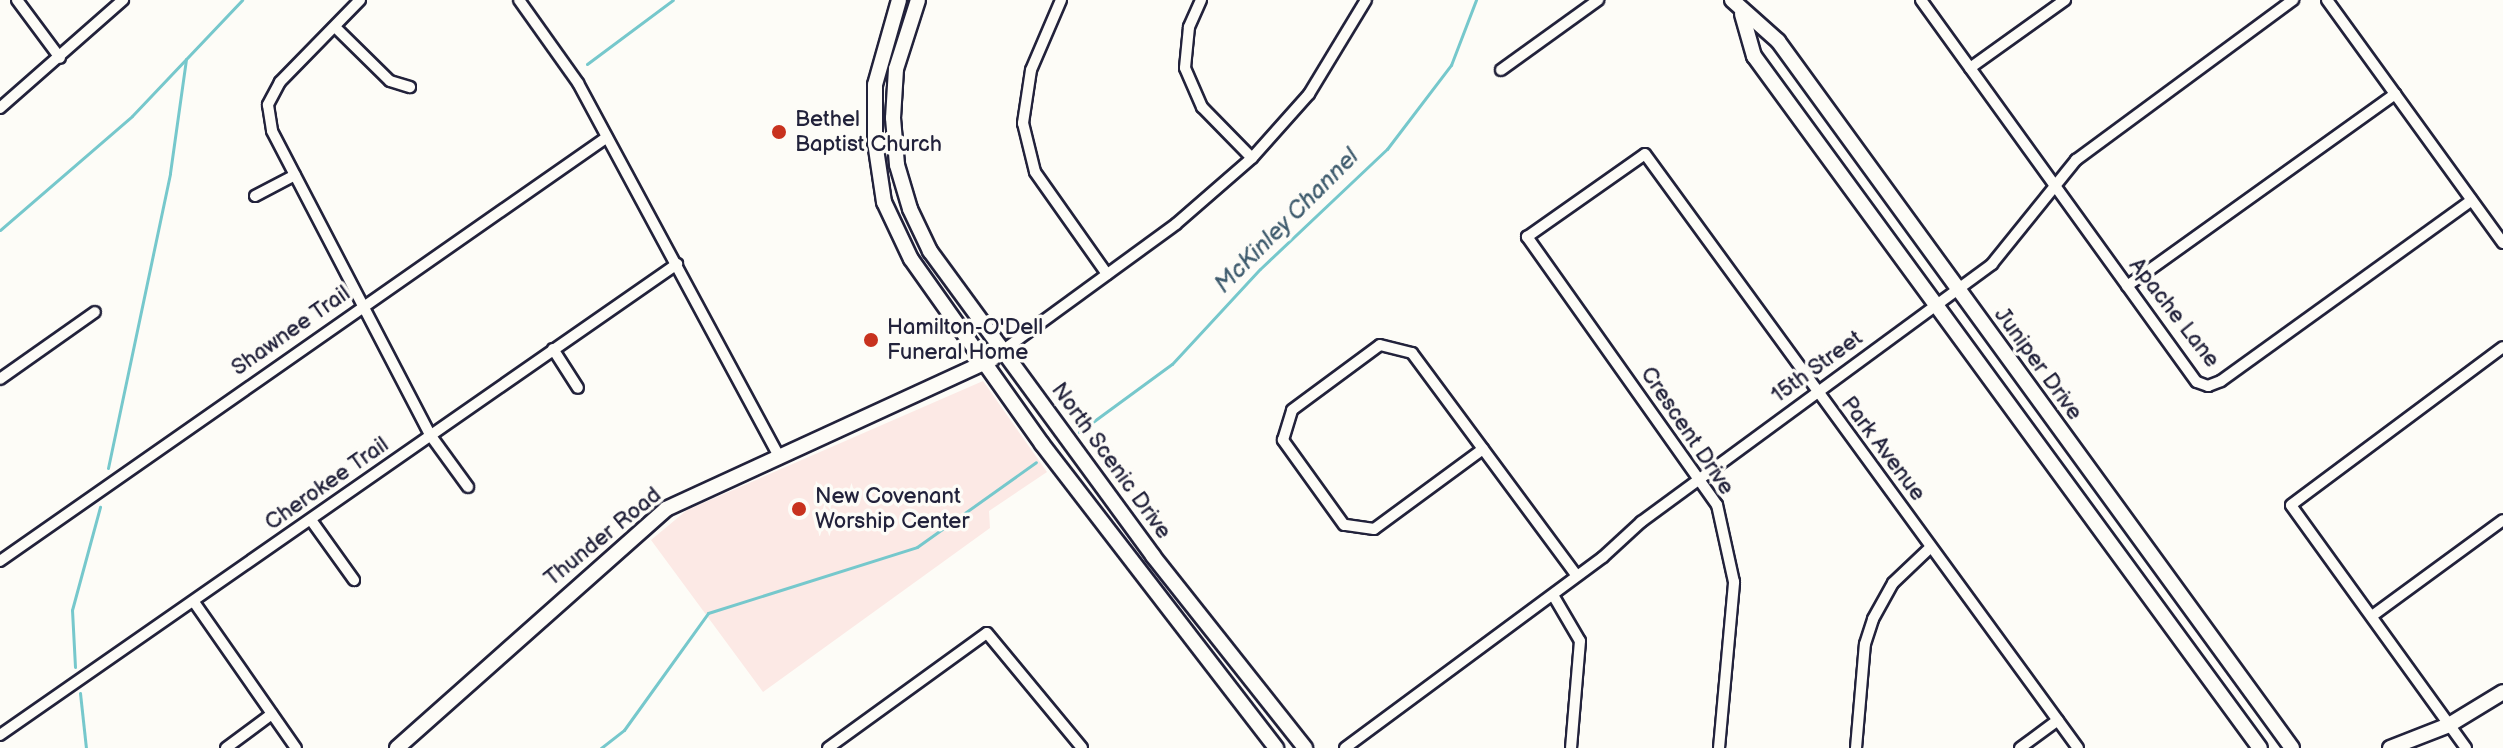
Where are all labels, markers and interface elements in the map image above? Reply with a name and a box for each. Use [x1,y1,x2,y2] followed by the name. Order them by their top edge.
[795,106,942,158] place label: Bethel Baptist Church
[770,123,788,141] marker: Bethel Baptist Church
[1208,142,1366,300] water label: McKinley Channel
[2123,253,2225,373] street label: Apache Lane
[226,280,356,382] street label: Shawnee Trail
[1988,303,2088,425] street label: Juniper Drive
[887,314,1043,366] place label: Hamilton-O'Dell Funeral Home
[1766,325,1868,409] street label: 15th Street
[862,331,880,349] marker: Hamilton-O'Dell Funeral Home
[1634,362,1740,500] street label: Crescent Drive
[1045,378,1177,544] street label: North Scenic Drive
[1835,392,1931,506] street label: Park Avenue
[260,431,394,537] street label: Cherokee Trail
[539,482,667,592] street label: Thunder Road
[815,483,969,534] place label: New Covenant Worship Center
[790,500,808,518] marker: New Covenant Worship Center

